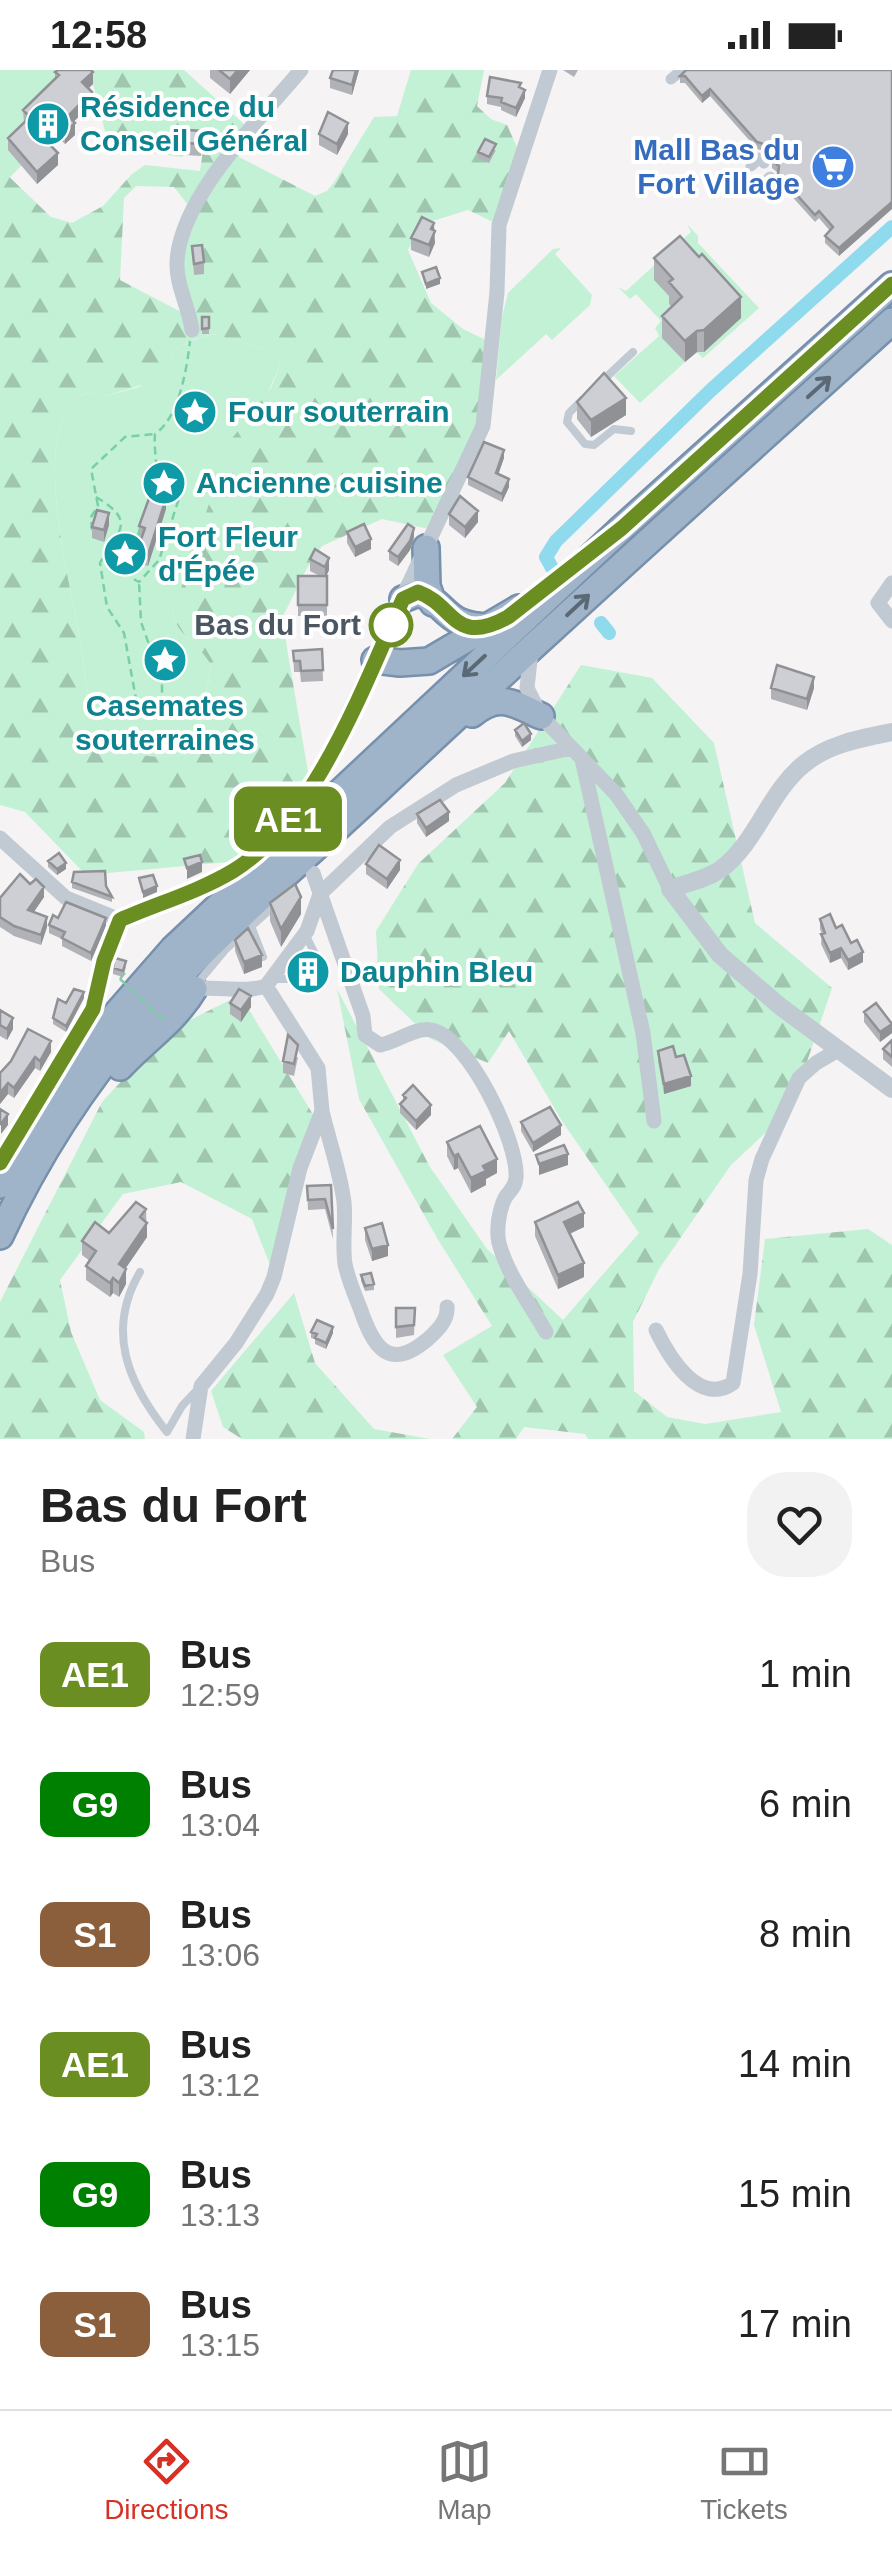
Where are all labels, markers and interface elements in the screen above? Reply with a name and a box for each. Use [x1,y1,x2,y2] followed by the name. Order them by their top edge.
[50,14,147,56] text: 12:58
[80,90,308,157] place label: Résidence du Conseil Général
[25,101,71,147] building icon: Résidence du Conseil Général
[633,133,800,200] place label: Mall Bas du Fort Village
[810,144,856,190] supermarket icon: Mall Bas du Fort Village
[806,376,831,399] one-way arrow
[172,389,218,435] place icon: Four souterrain
[228,395,450,428] place label: Four souterrain
[141,460,187,506] place icon: Ancienne cuisine
[196,466,443,499] place label: Ancienne cuisine
[158,520,298,587] place label: Fort Fleur d'Épée
[102,531,148,577] place icon: Fort Fleur d'Épée
[565,594,590,617] one-way arrow
[370,604,412,646] marker: Bas du Fort
[194,608,361,641] place label: Bas du Fort
[142,637,188,683] place icon: Casemates souterraines
[462,654,486,678] one-way arrow
[75,689,255,756] place label: Casemates souterraines
[230,786,346,852] line badge: AE1
[254,800,322,839] text: AE1
[285,949,331,995] building icon: Dauphin Bleu
[340,955,533,988] place label: Dauphin Bleu
[747,1472,852,1577] button: heart
[40,1479,307,1532] text: Bas du Fort
[40,1543,95,1579] text: Bus
[180,1634,252,1676] text: Bus
[759,1653,852,1695] text: 1 min
[61,1655,129,1694] text: AE1
[180,1677,260,1713] text: 12:59
[180,1764,252,1806] text: Bus
[759,1783,852,1825] text: 6 min
[72,1785,118,1824] text: G9
[180,1807,260,1843] text: 13:04
[180,1894,252,1936] text: Bus
[759,1913,852,1955] text: 8 min
[74,1915,116,1954] text: S1
[180,1937,260,1973] text: 13:06
[180,2024,252,2066] text: Bus
[738,2043,852,2085] text: 14 min
[61,2045,129,2084] text: AE1
[180,2067,260,2103] text: 13:12
[180,2154,252,2196] text: Bus
[738,2173,852,2215] text: 15 min
[72,2175,118,2214] text: G9
[180,2197,260,2233] text: 13:13
[180,2284,252,2326] text: Bus
[738,2303,852,2345] text: 17 min
[74,2305,116,2344] text: S1
[180,2327,260,2363] text: 13:15
[104,2434,229,2526] tab: Directions
[437,2434,492,2526] tab: Map
[700,2434,788,2526] tab: Tickets

